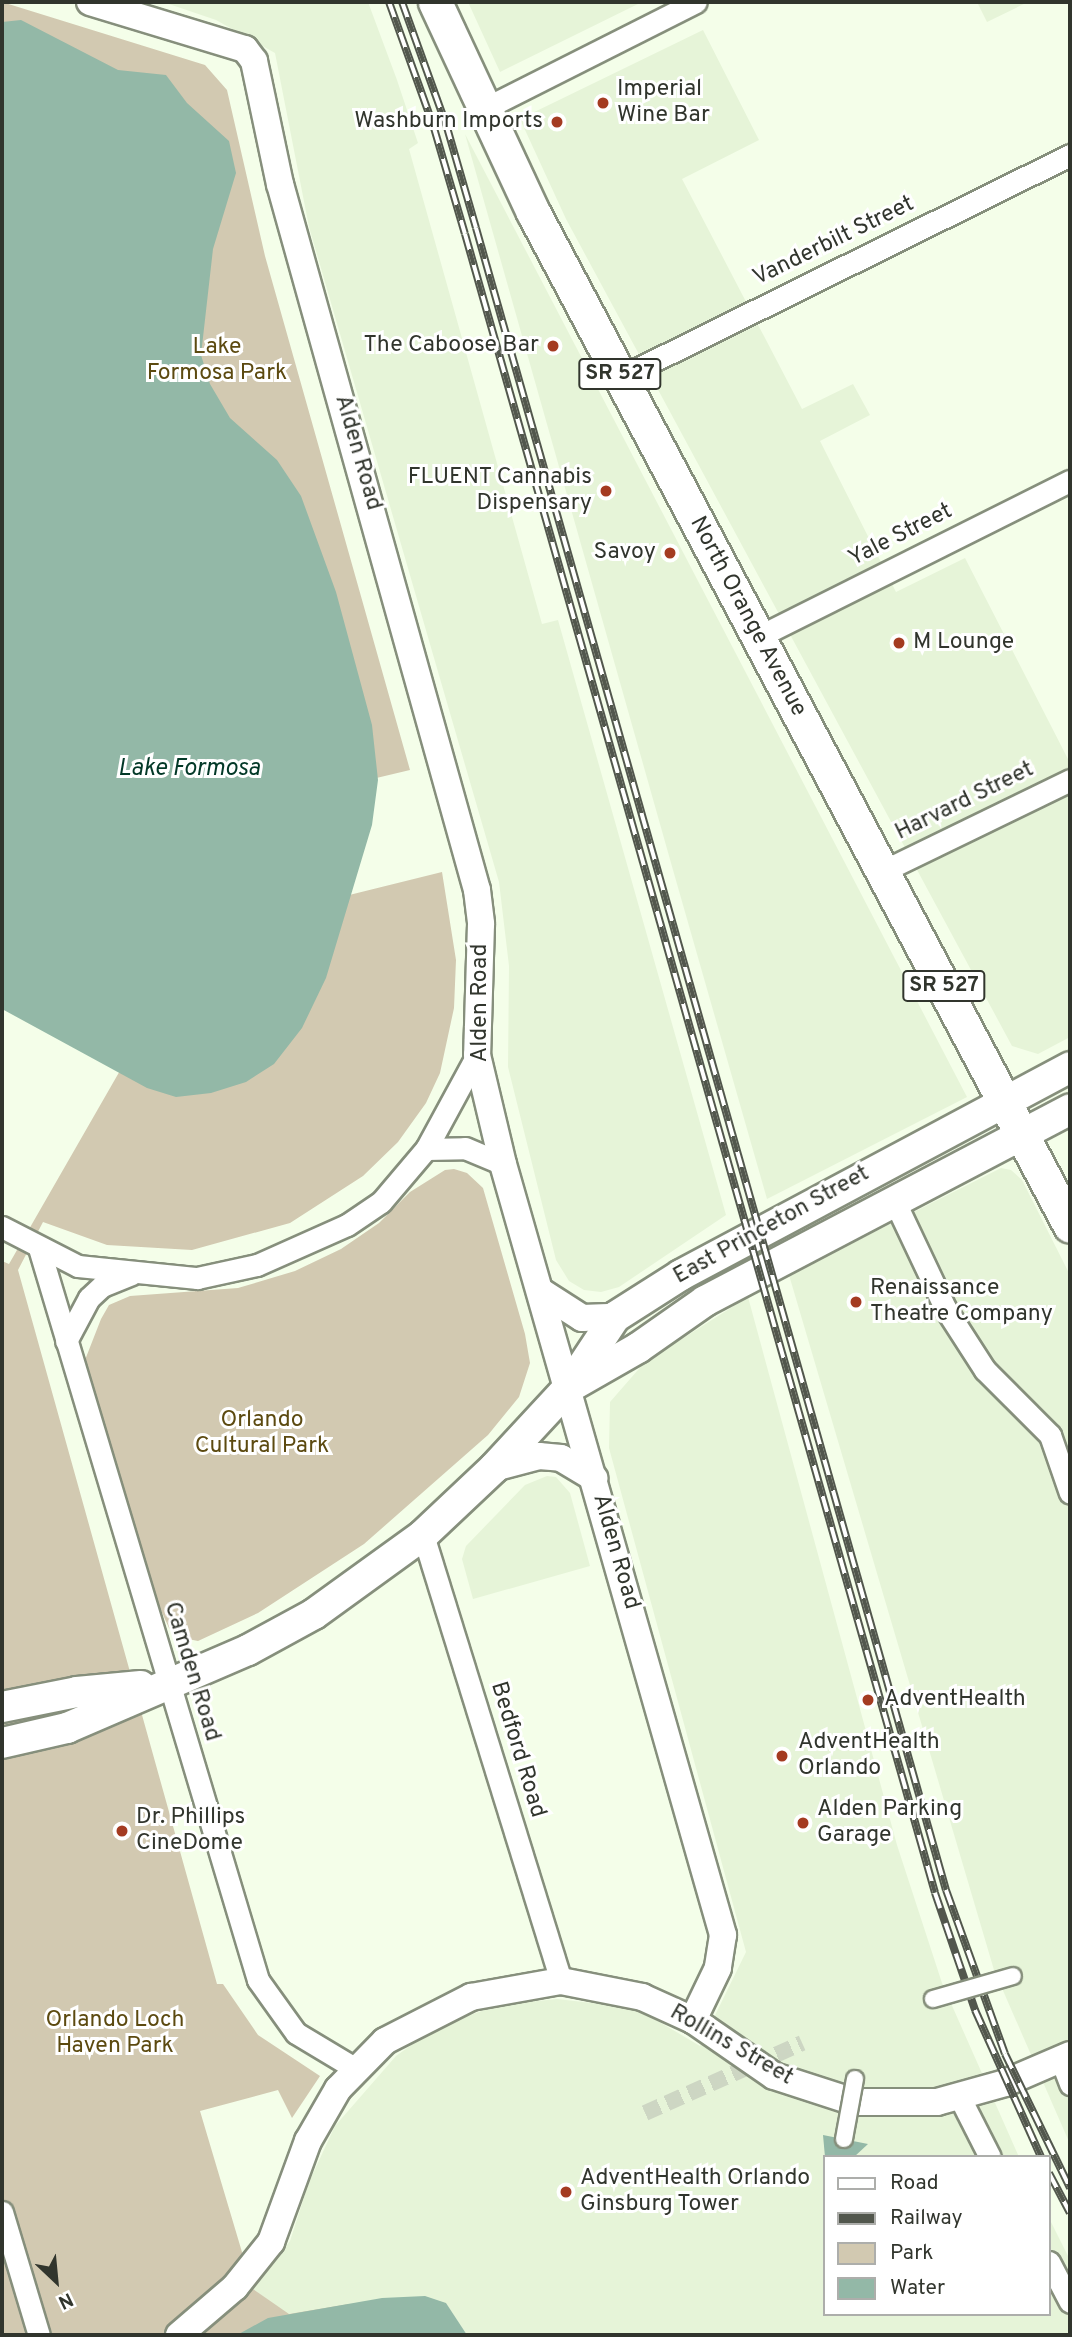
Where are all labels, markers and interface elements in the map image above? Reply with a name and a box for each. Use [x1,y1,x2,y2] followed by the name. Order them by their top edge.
[617,76,710,130] place label: Imperial Wine Bar
[595,95,611,111] marker: Imperial Wine Bar
[354,108,543,136] place label: Washburn Imports
[549,114,565,130] marker: Washburn Imports
[749,191,919,293] street label: Vanderbilt Street
[363,332,539,360] place label: The Caboose Bar
[147,334,287,388] park label: Lake Formosa Park
[545,338,561,354] marker: The Caboose Bar
[578,356,662,392] road number: SR 527
[327,392,387,514] street label: Alden Road
[407,464,592,518] place label: FLUENT Cannabis Dispensary
[598,483,614,499] marker: FLUENT Cannabis Dispensary
[845,498,957,574] street label: Yale Street
[682,512,812,722] street label: North Orange Avenue
[594,539,656,567] place label: Savoy
[662,545,678,561] marker: Savoy
[913,629,1014,657] place label: M Lounge
[891,635,907,651] marker: M Lounge
[118,756,260,784] water label: Lake Formosa
[891,757,1039,847] street label: Harvard Street
[467,944,495,1062] street label: Alden Road
[902,968,986,1004] road number: SR 527
[669,1161,875,1291] street label: East Princeton Street
[870,1275,1053,1329] place label: Renaissance Theatre Company
[848,1294,864,1310] marker: Renaissance Theatre Company
[195,1407,329,1461] park label: Orlando Cultural Park
[585,1491,645,1613] street label: Alden Road
[157,1599,225,1745] street label: Camden Road
[483,1679,551,1821] street label: Bedford Road
[884,1686,1026,1714] place label: AdventHealth
[858,1690,878,1710] marker: AdventHealth
[798,1729,940,1783] place label: AdventHealth Orlando
[772,1746,792,1766] marker: AdventHealth Orlando
[817,1796,962,1850] place label: Alden Parking Garage
[136,1804,245,1858] place label: Dr. Phillips CineDome
[795,1815,811,1831] marker: Alden Parking Garage
[114,1823,130,1839] marker: Dr. Phillips CineDome
[664,2000,798,2092] street label: Rollins Street
[45,2007,185,2061] park label: Orlando Loch Haven Park
[824,2155,1051,2316] legend
[580,2165,810,2219] place label: AdventHealth Orlando Ginsburg Tower
[890,2170,939,2197] text: Road
[558,2184,574,2200] marker: AdventHealth Orlando Ginsburg Tower
[890,2205,963,2232] text: Railway
[890,2240,933,2267] text: Park
[21,2246,91,2316] north arrow
[890,2275,945,2302] text: Water
[54,2286,77,2314] text: N

